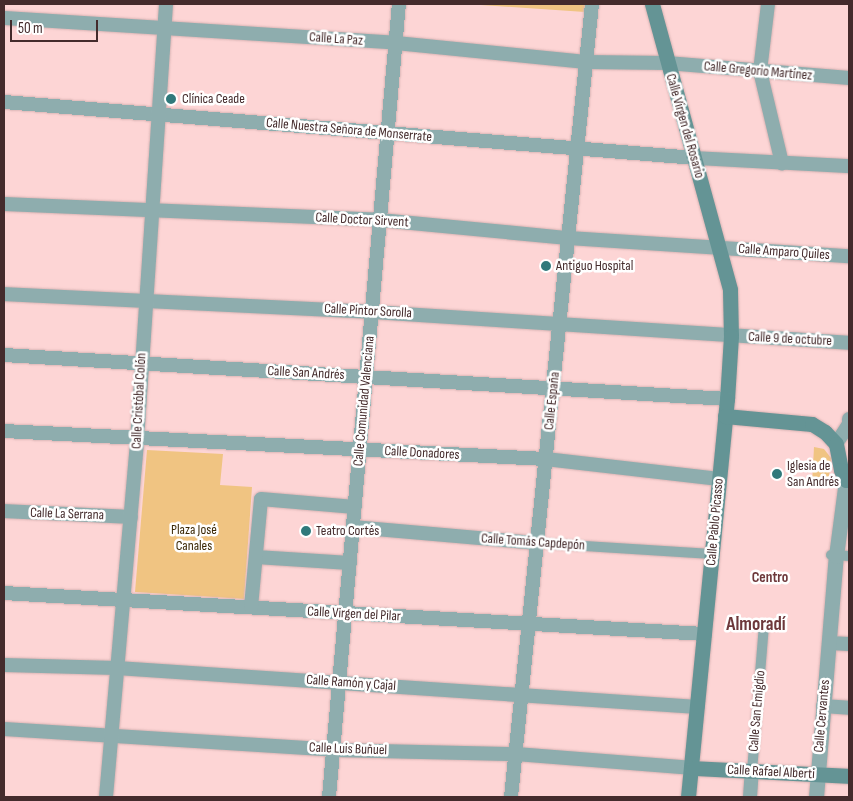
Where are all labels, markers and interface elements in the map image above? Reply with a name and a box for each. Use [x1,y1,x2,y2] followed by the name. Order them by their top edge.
[12,10,100,42] scale bar
[18,19,43,38] text: 50 m
[309,29,363,49] street label: Calle La Paz
[703,58,813,84] street label: Calle Gregorio Martínez
[662,72,708,180] street label: Calle Virgen del Rosario
[182,91,245,107] place label: Clínica Ceade
[164,92,178,106] marker: Clínica Ceade
[265,114,433,146] street label: Calle Nuestra Señora de Monserrate
[315,209,409,231] street label: Calle Doctor Sirvent
[738,240,830,264] street label: Calle Amparo Quiles
[556,258,633,274] place label: Antiguo Hospital
[540,260,552,272] marker: Antiguo Hospital
[324,300,412,322] street label: Calle Pintor Sorolla
[748,328,832,350] street label: Calle 9 de octubre
[350,335,378,467] street label: Calle Comunidad Valenciana
[128,353,150,449] street label: Calle Cristóbal Colón
[267,363,345,383] street label: Calle San Andrés
[541,371,563,431] street label: Calle España
[384,443,460,463] street label: Calle Donadores
[787,458,839,491] place label: Iglesia de San Andrés
[771,468,783,480] marker: Iglesia de San Andrés
[703,478,727,566] street label: Calle Pablo Picasso
[30,504,104,524] street label: Calle La Serrana
[171,522,217,554] park label: Plaza José Canales
[316,523,379,539] place label: Teatro Cortés
[300,525,312,537] marker: Teatro Cortés
[481,530,585,554] street label: Calle Tomás Capdepón
[752,569,788,587] district label: Centro
[307,603,401,625] street label: Calle Virgen del Pilar
[726,614,786,636] district label: Almoradí
[745,670,769,752] street label: Calle San Emigdio
[306,671,396,695] street label: Calle Ramón y Cajal
[810,679,834,753] street label: Calle Cervantes
[309,739,387,759] street label: Calle Luis Buñuel
[727,761,815,783] street label: Calle Rafael Alberti

